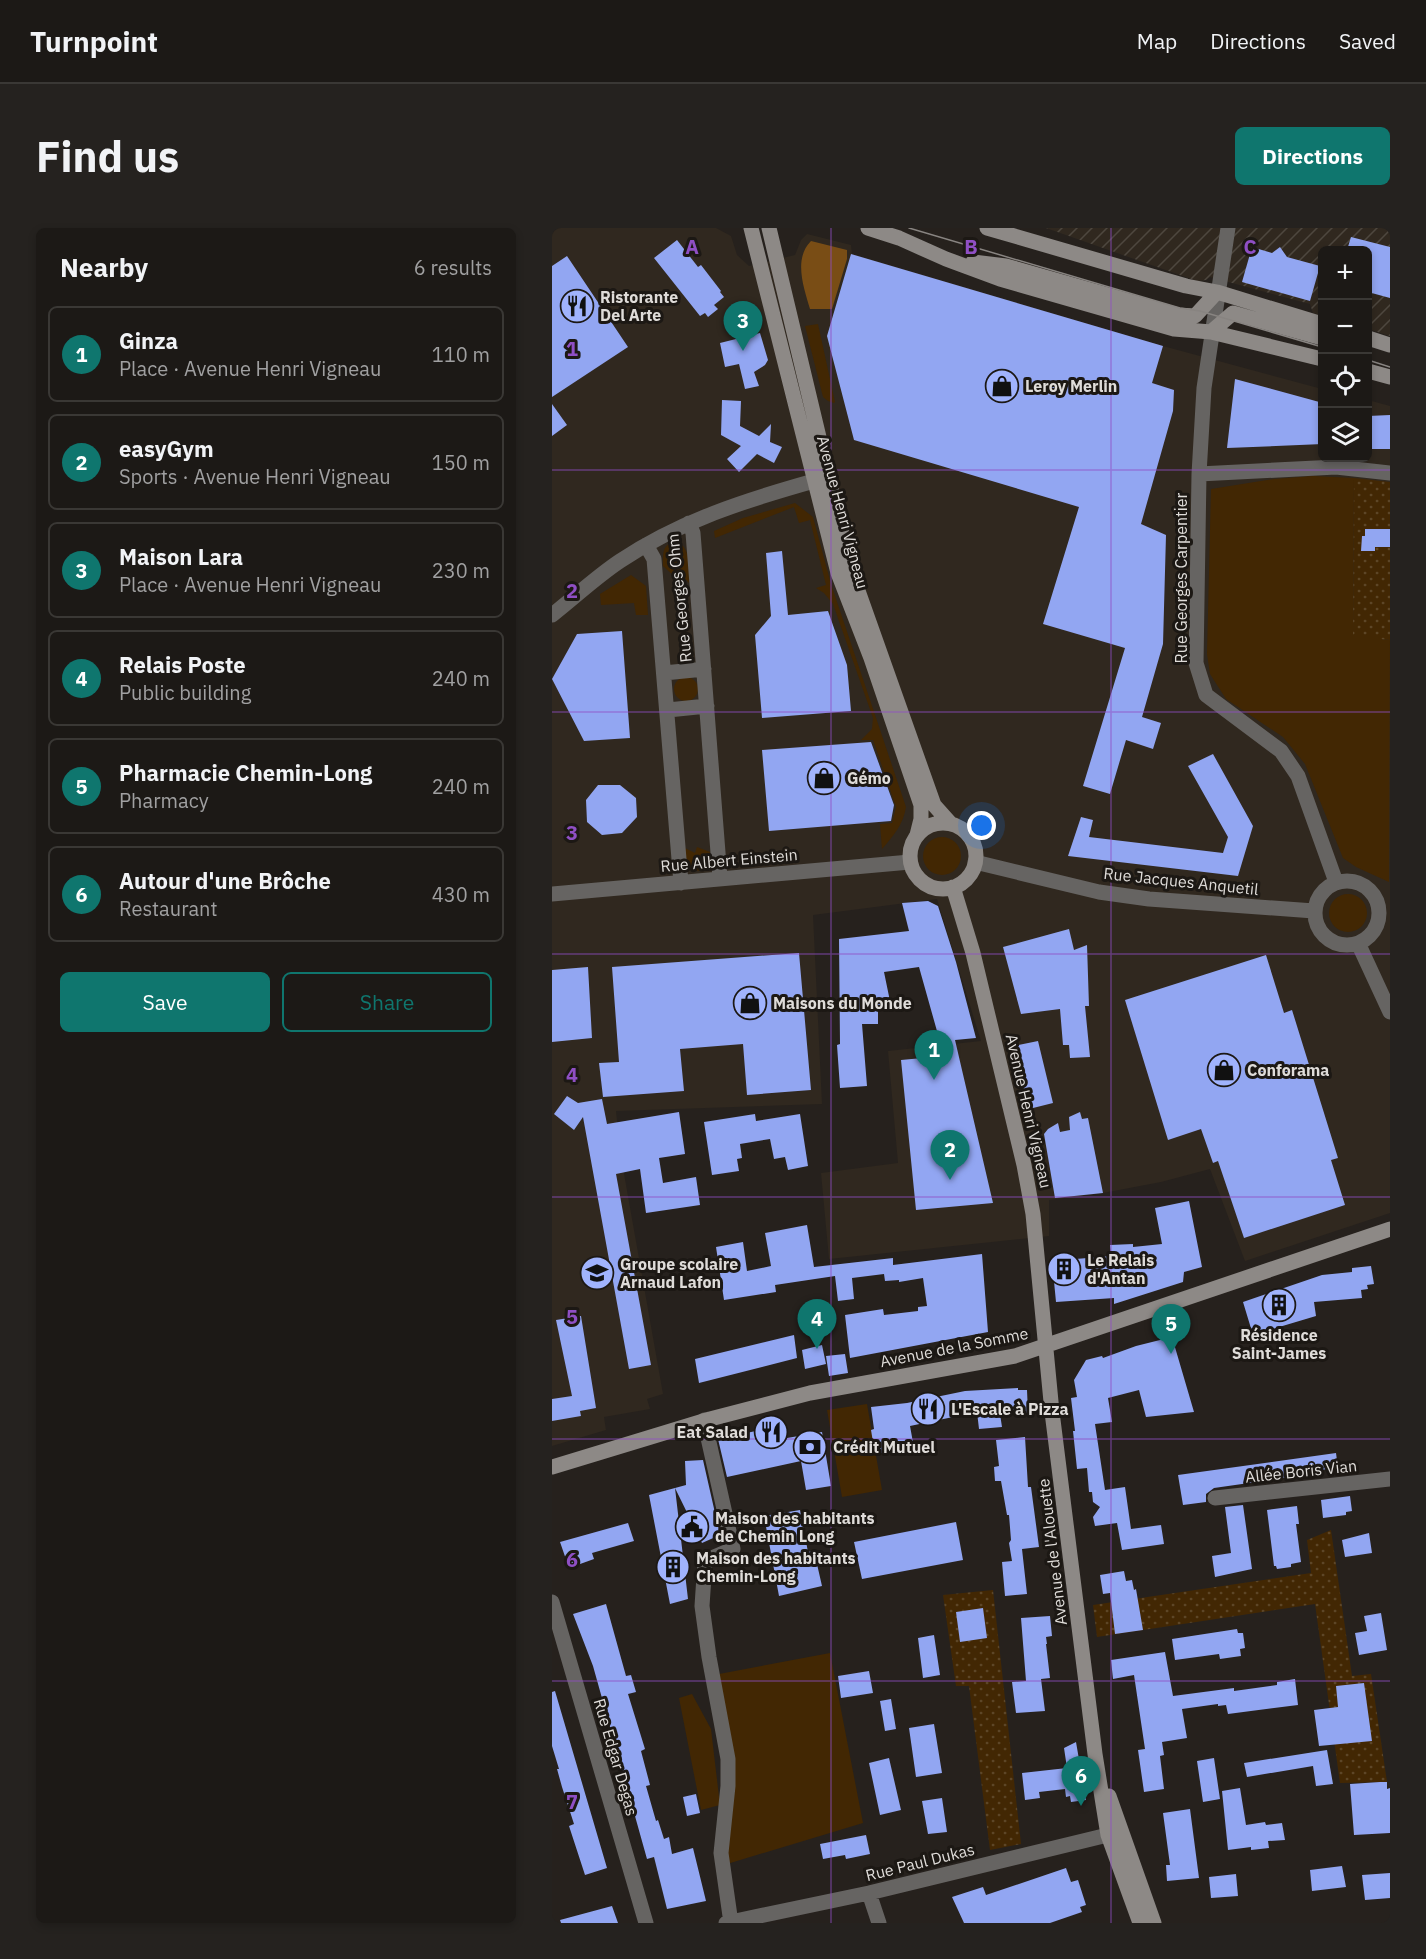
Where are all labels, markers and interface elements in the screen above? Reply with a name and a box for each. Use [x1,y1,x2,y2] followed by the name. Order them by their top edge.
[30,23,158,60] text: Turnpoint
[1137,27,1177,55] text: Map
[1210,27,1306,55] text: Directions
[1339,27,1396,55] text: Saved
[1235,127,1390,185] button: Directions
[36,129,179,184] text: Find us
[685,233,699,260] text: A
[964,233,978,260] text: B
[1243,233,1257,260] text: C
[1318,246,1372,462] map controls
[1318,246,1372,300] button: +
[60,250,148,284] text: Nearby
[414,254,492,281] text: 6 results
[600,287,678,325] place label: Ristorante Del Arte
[559,288,595,324] restaurant icon: Ristorante Del Arte
[1318,300,1372,354] button: −
[724,302,762,351] pin: 3
[119,326,178,355] text: Ginza
[566,335,578,362] text: 1
[76,341,88,368] text: 1
[432,341,490,368] text: 110 m
[1318,354,1372,408] button: locate
[119,355,381,382] text: Place · Avenue Henri Vigneau
[984,368,1020,404] shop icon: Leroy Merlin
[1025,376,1117,396] place label: Leroy Merlin
[1318,408,1372,462] button: layers
[813,433,873,591] street label: Avenue Henri Vigneau
[119,434,214,463] text: easyGym
[76,449,88,476] text: 2
[432,449,490,476] text: 150 m
[119,463,391,490] text: Sports · Avenue Henri Vigneau
[1171,493,1191,663] street label: Rue Georges Carpentier
[662,533,696,663] street label: Rue Georges Ohm
[119,542,243,571] text: Maison Lara
[76,557,88,584] text: 3
[432,557,490,584] text: 230 m
[119,571,381,598] text: Place · Avenue Henri Vigneau
[566,577,578,604] text: 2
[119,650,246,679] text: Relais Poste
[76,665,88,692] text: 4
[432,665,490,692] text: 240 m
[119,679,251,706] text: Public building
[119,758,372,787] text: Pharmacie Chemin-Long
[806,760,842,796] shop icon: Gémo
[847,768,891,788] place label: Gémo
[76,773,88,800] text: 5
[432,773,490,800] text: 240 m
[119,787,209,814] text: Pharmacy
[967,811,996,840] your location
[566,819,578,846] text: 3
[660,844,798,876] street label: Rue Albert Einstein
[1103,863,1259,899] street label: Rue Jacques Anquetil
[119,866,331,895] text: Autour d'une Brôche
[76,881,88,908] text: 6
[432,881,490,908] text: 430 m
[119,895,217,922] text: Restaurant
[60,972,270,1032] button: Save
[282,972,492,1032] button: Share
[732,985,768,1021] shop icon: Maisons du Monde
[773,993,912,1013] place label: Maisons du Monde
[914,1030,953,1080] pin: 1
[1002,1032,1056,1190] street label: Avenue Henri Vigneau
[1206,1052,1242,1088] shop icon: Conforama
[1247,1060,1329,1080] place label: Conforama
[566,1061,578,1088] text: 4
[930,1130,970,1180] pin: 2
[1087,1250,1154,1288] place label: Le Relais d'Antan
[1046,1251,1082,1287] building icon: Le Relais d'Antan
[620,1254,738,1292] place label: Groupe scolaire Arnaud Lafon
[579,1255,615,1291] school or university icon: Groupe scolaire Arnaud Lafon
[1261,1287,1297,1323] building icon: Résidence Saint-James
[798,1300,836,1349] pin: 4
[566,1303,578,1330] text: 5
[1152,1304,1190,1354] pin: 5
[878,1323,1030,1371] street label: Avenue de la Somme
[1232,1325,1326,1363] place label: Résidence Saint-James
[910,1391,946,1427] restaurant icon: L'Escale à Pizza
[951,1399,1069,1419] place label: L'Escale à Pizza
[753,1414,789,1450] restaurant icon: Eat Salad
[677,1422,748,1442] place label: Eat Salad
[792,1429,828,1465] bank icon: Crédit Mutuel
[833,1437,935,1457] place label: Crédit Mutuel
[1244,1455,1358,1487] street label: Allée Boris Vian
[1033,1477,1071,1627] street label: Avenue de l'Alouette
[715,1508,875,1546] place label: Maison des habitants de Chemin Long
[674,1509,710,1545] public building icon: Maison des habitants de Chemin Long
[566,1546,578,1573] text: 6
[696,1548,856,1586] place label: Maison des habitants Chemin-Long
[655,1549,691,1585] building icon: Maison des habitants Chemin-Long
[590,1696,642,1818] street label: Rue Edgar Degas
[1062,1756,1100,1806] pin: 6
[566,1788,578,1815] text: 7
[863,1839,977,1885] street label: Rue Paul Dukas

